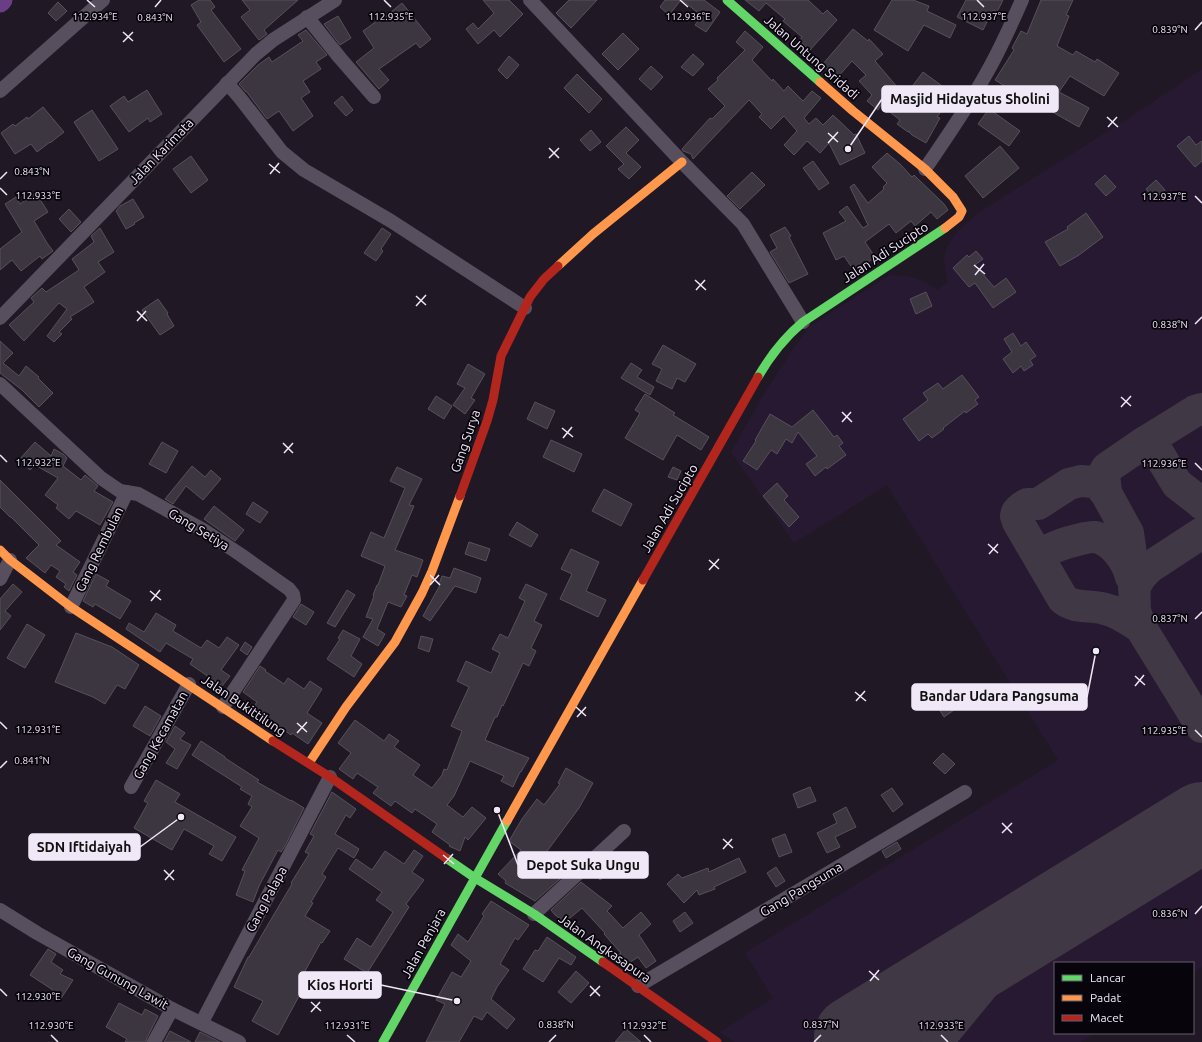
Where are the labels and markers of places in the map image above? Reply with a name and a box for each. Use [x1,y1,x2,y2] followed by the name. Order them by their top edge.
[882,86,1058,112] callout: Masjid Hidayatus Sholini
[912,684,1087,710] callout: Bandar Udara Pangsuma
[29,834,140,860] callout: SDN Iftidaiyah
[518,852,648,878] callout: Depot Suka Ungu
[299,972,381,998] callout: Kios Horti

